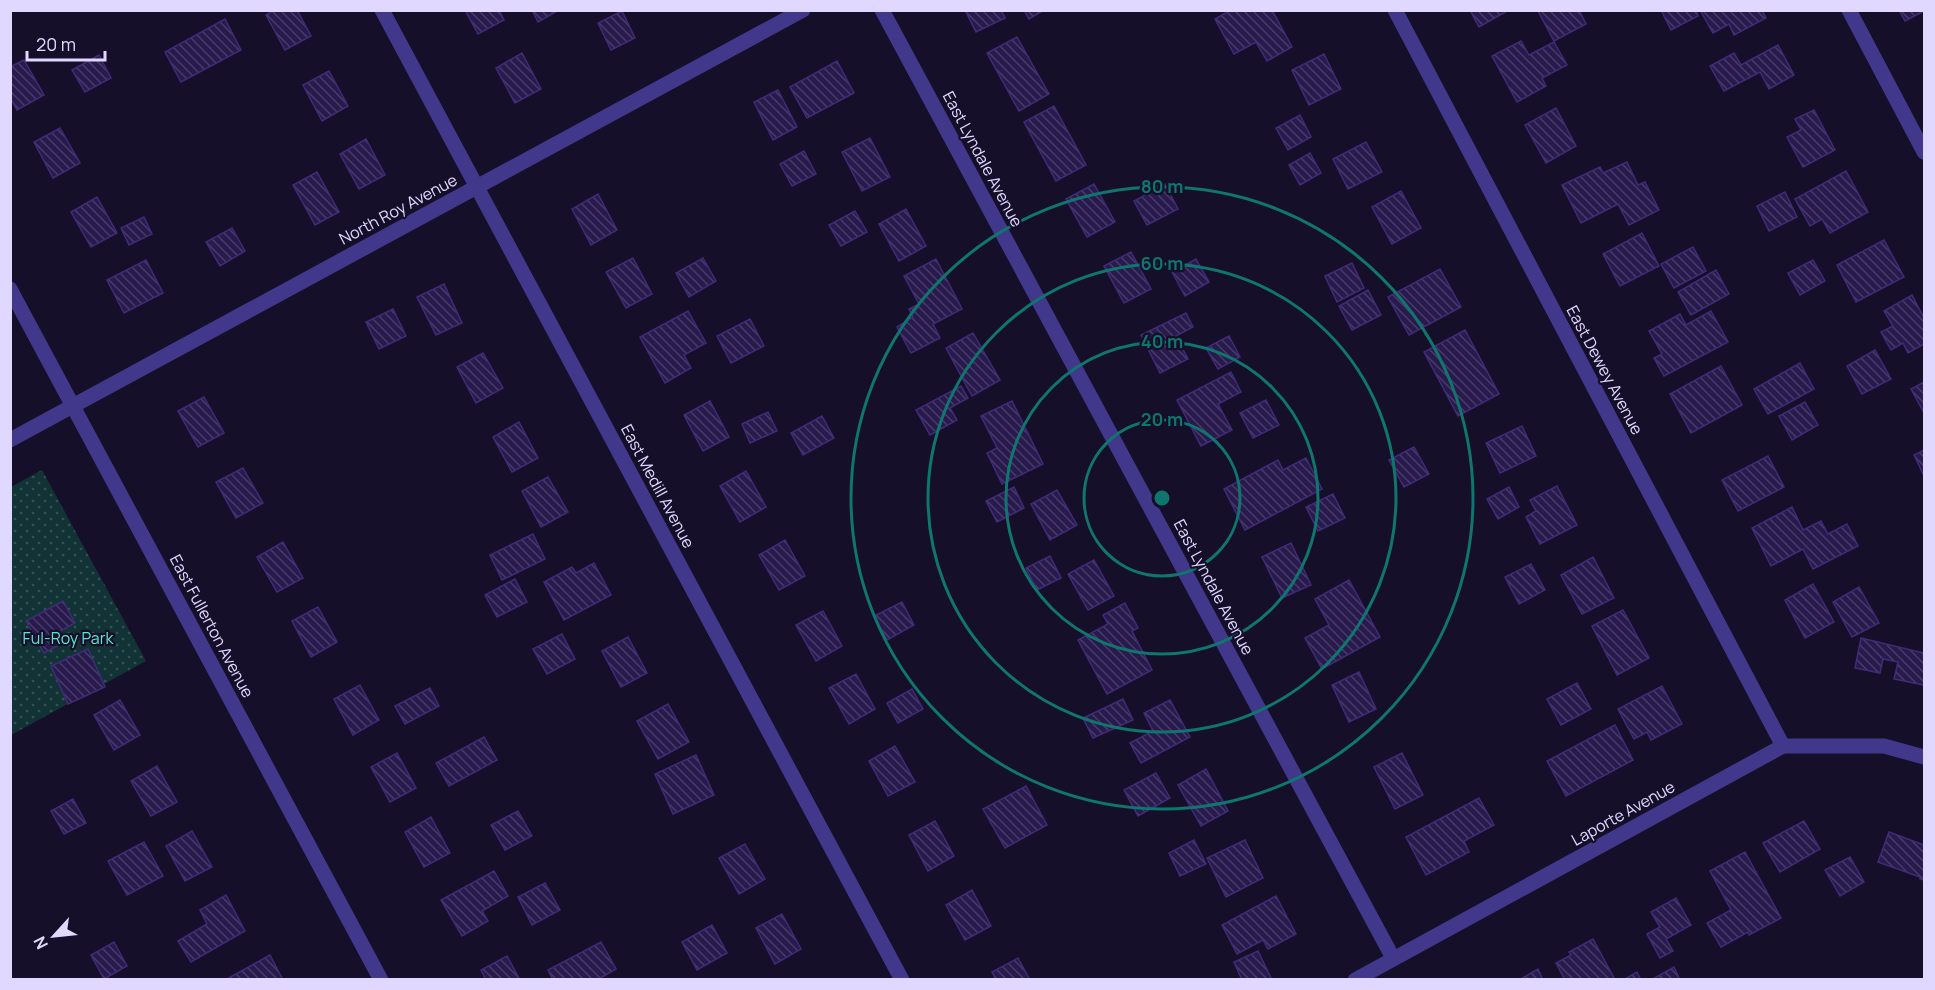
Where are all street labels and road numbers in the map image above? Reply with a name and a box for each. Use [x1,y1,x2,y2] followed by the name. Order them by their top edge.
[938,87,1028,231] street label: East Lyndale Avenue
[335,169,461,249] street label: North Roy Avenue
[1562,302,1648,438] street label: East Dewey Avenue
[616,420,700,552] street label: East Medill Avenue
[1169,515,1259,659] street label: East Lyndale Avenue
[165,551,259,701] street label: East Fullerton Avenue
[1567,775,1679,851] street label: Laporte Avenue

